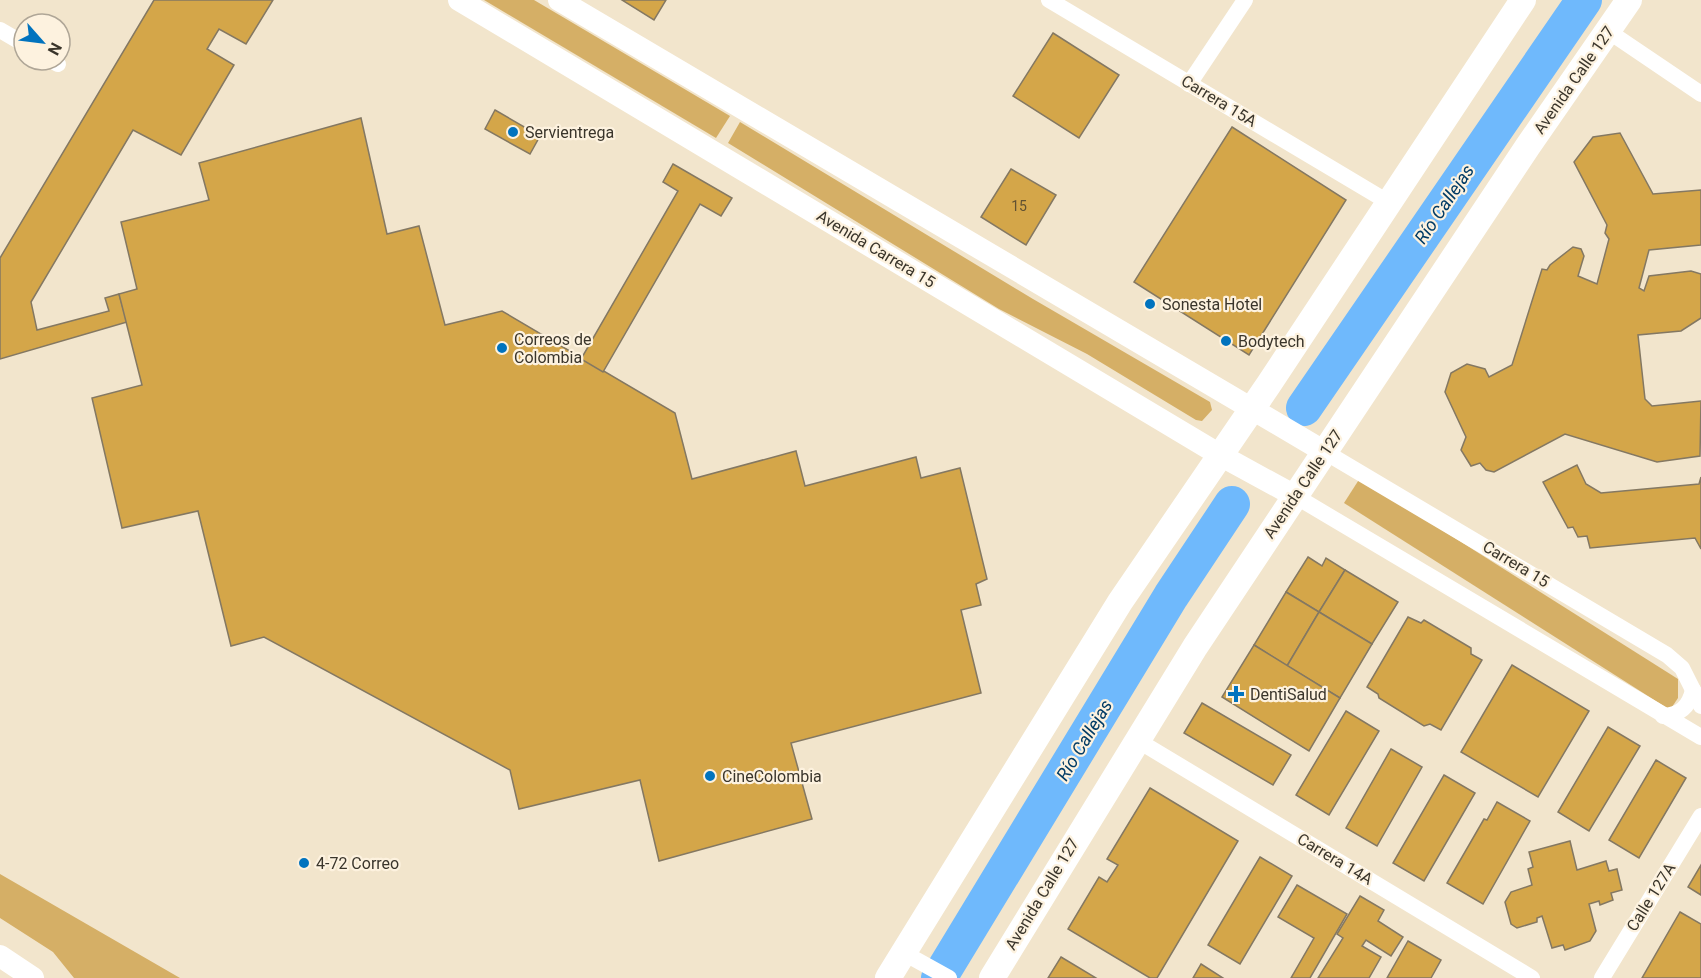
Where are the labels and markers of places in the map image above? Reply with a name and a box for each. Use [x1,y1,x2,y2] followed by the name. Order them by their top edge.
[525,123,614,142] place label: Servientrega
[506,125,520,139] marker: Servientrega
[1162,295,1262,314] place label: Sonesta Hotel
[1143,297,1157,311] marker: Sonesta Hotel
[514,330,592,367] place label: Correos de Colombia
[1238,332,1305,351] place label: Bodytech
[1219,334,1233,348] marker: Bodytech
[495,341,509,355] marker: Correos de Colombia
[1227,685,1245,703] marker: DentiSalud
[1250,685,1327,704] place label: DentiSalud
[722,767,822,786] place label: CineColombia
[703,769,717,783] marker: CineColombia
[316,854,399,873] place label: 4-72 Correo
[297,856,311,870] marker: 4-72 Correo

